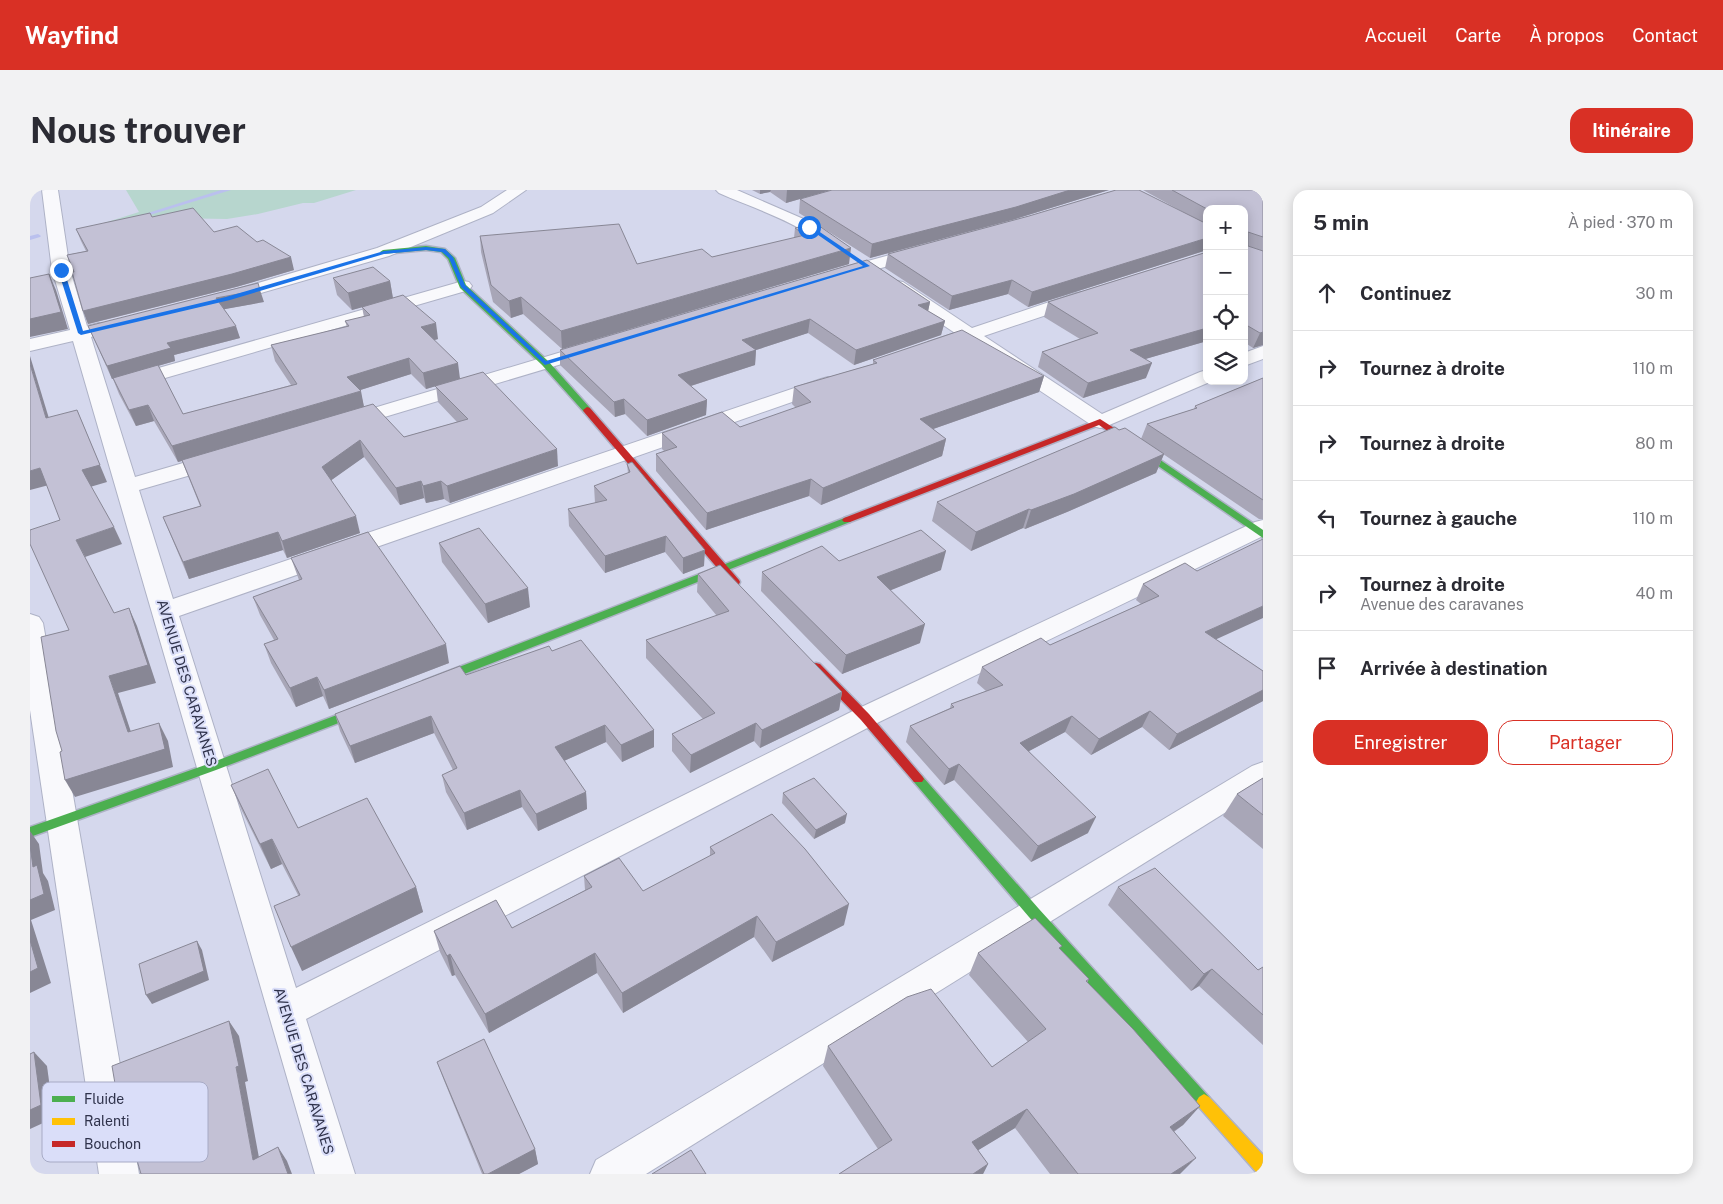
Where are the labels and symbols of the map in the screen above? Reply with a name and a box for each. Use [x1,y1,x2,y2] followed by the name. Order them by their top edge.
[798,216,821,239] route start
[50,259,73,282] route end
[154,598,220,768] street label: AVENUE DES CARAVANES
[271,986,337,1156] street label: AVENUE DES CARAVANES
[42,1082,208,1162] legend
[84,1091,124,1107] text: Fluide
[84,1113,130,1129] text: Ralenti
[84,1136,141,1152] text: Bouchon

